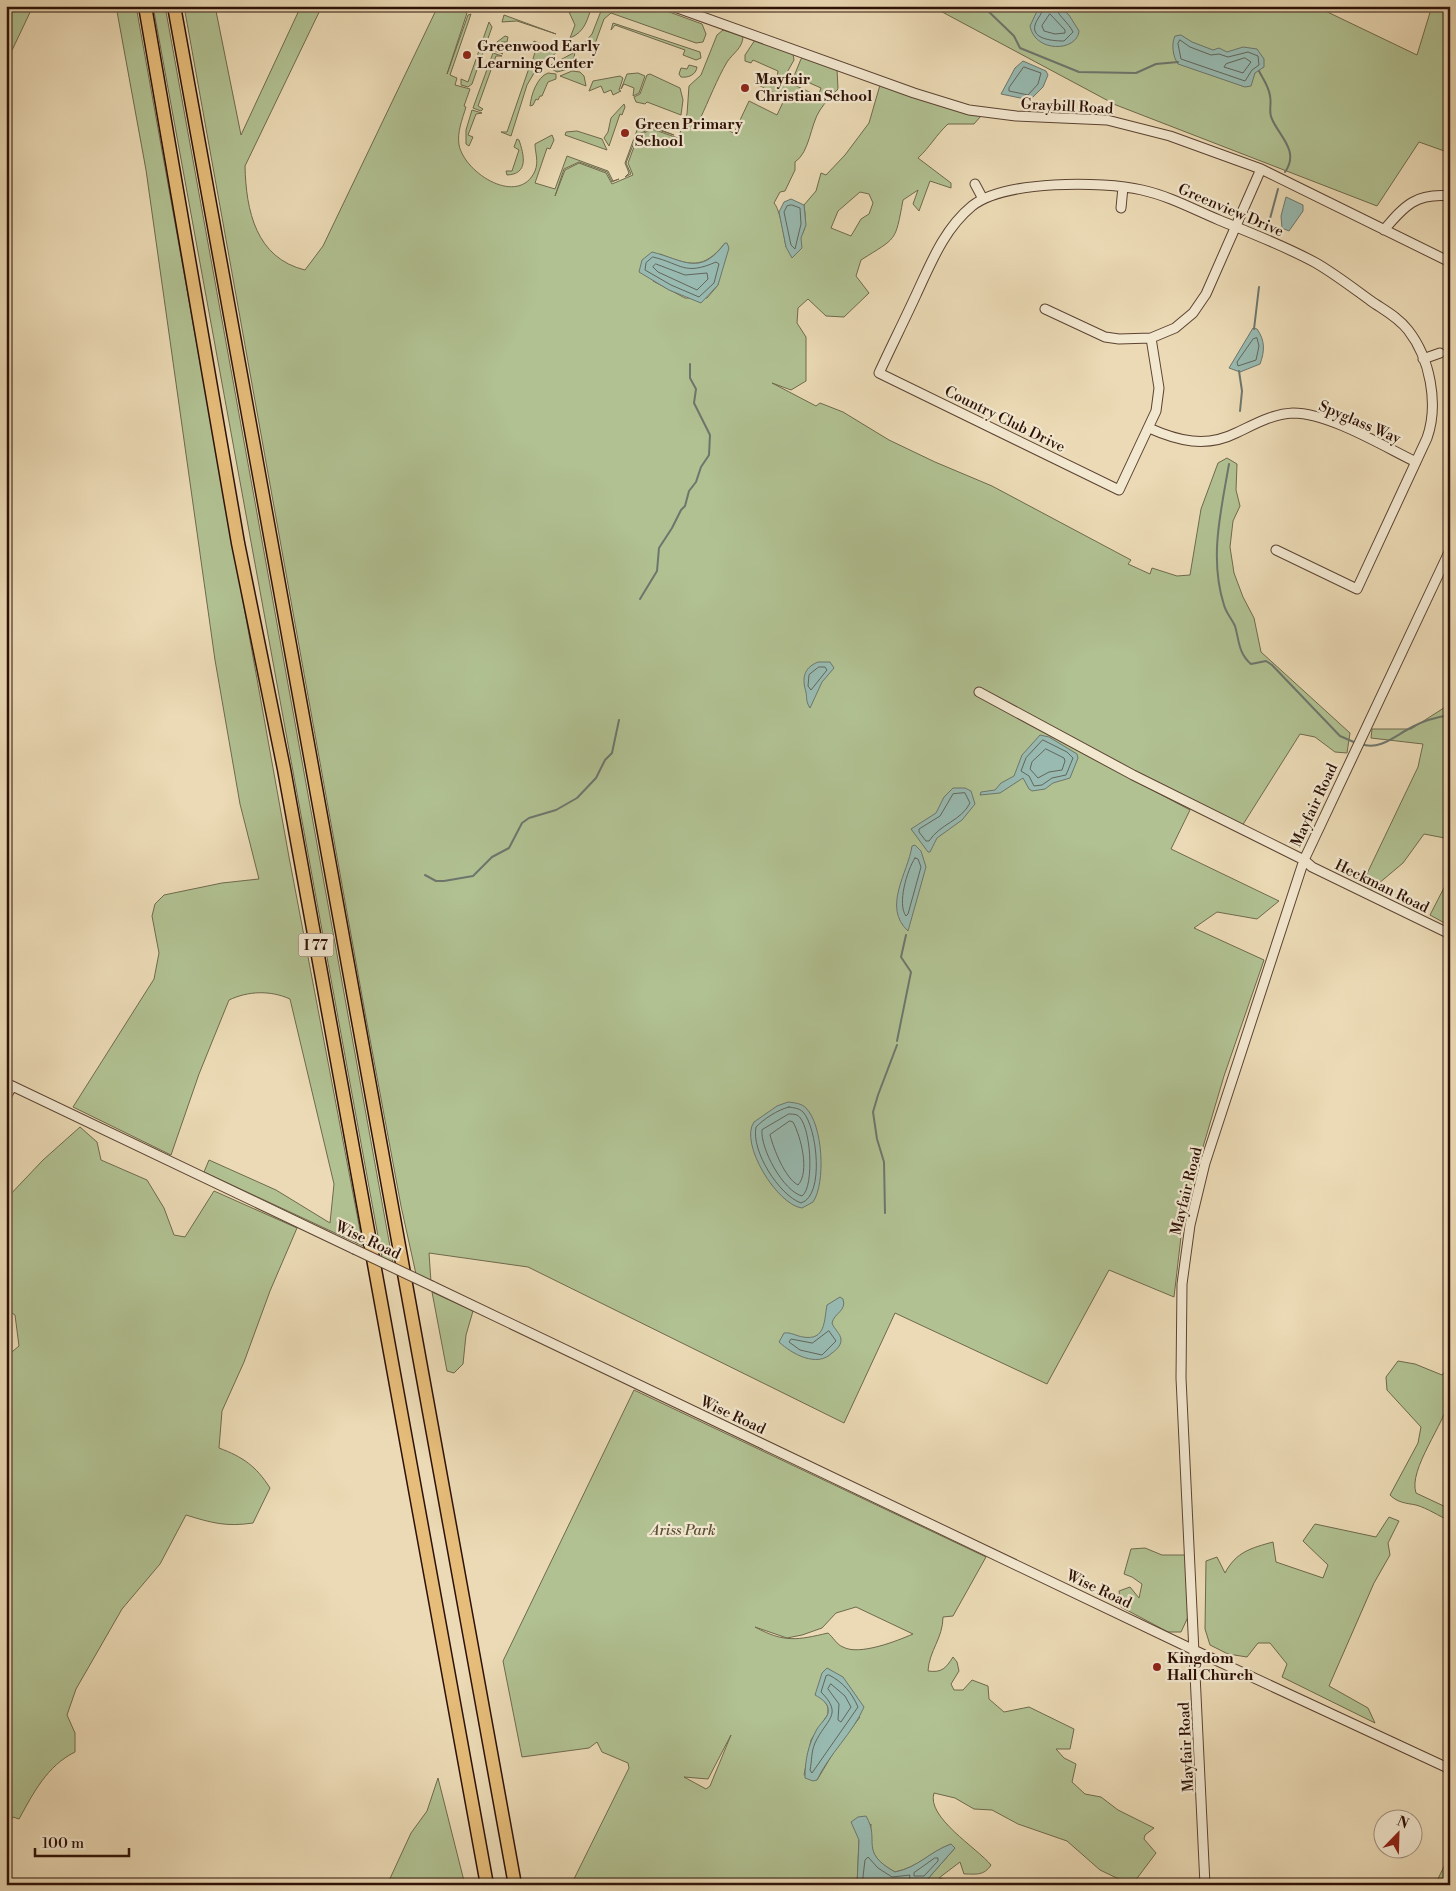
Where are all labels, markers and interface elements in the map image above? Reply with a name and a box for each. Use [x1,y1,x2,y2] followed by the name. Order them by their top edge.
[477,37,600,73] place label: Greenwood Early Learning Center
[461,49,473,61] marker: Greenwood Early Learning Center
[755,70,872,106] place label: Mayfair Christian School
[739,82,751,94] marker: Mayfair Christian School
[1020,95,1114,118] street label: Graybill Road
[635,115,743,151] place label: Green Primary School
[619,127,631,139] marker: Green Primary School
[1175,180,1287,241] street label: Greenview Drive
[941,382,1068,457] street label: Country Club Drive
[1316,397,1404,449] street label: Spyglass Way
[1287,760,1342,850] street label: Mayfair Road
[1332,855,1432,918] street label: Heckman Road
[298,934,334,956] road number: I 77
[1166,1145,1207,1237] street label: Mayfair Road
[331,1217,404,1264] street label: Wise Road
[696,1392,769,1439] street label: Wise Road
[648,1521,716,1540] park label: Ariss Park
[1062,1566,1135,1613] street label: Wise Road
[1167,1649,1254,1685] place label: Kingdom Hall Church
[1151,1661,1163,1673] marker: Kingdom Hall Church
[1175,1701,1198,1793] street label: Mayfair Road
[1374,1808,1424,1858] north arrow
[1394,1813,1411,1833] text: N
[35,1826,129,1858] scale bar
[42,1834,84,1853] text: 100 m

